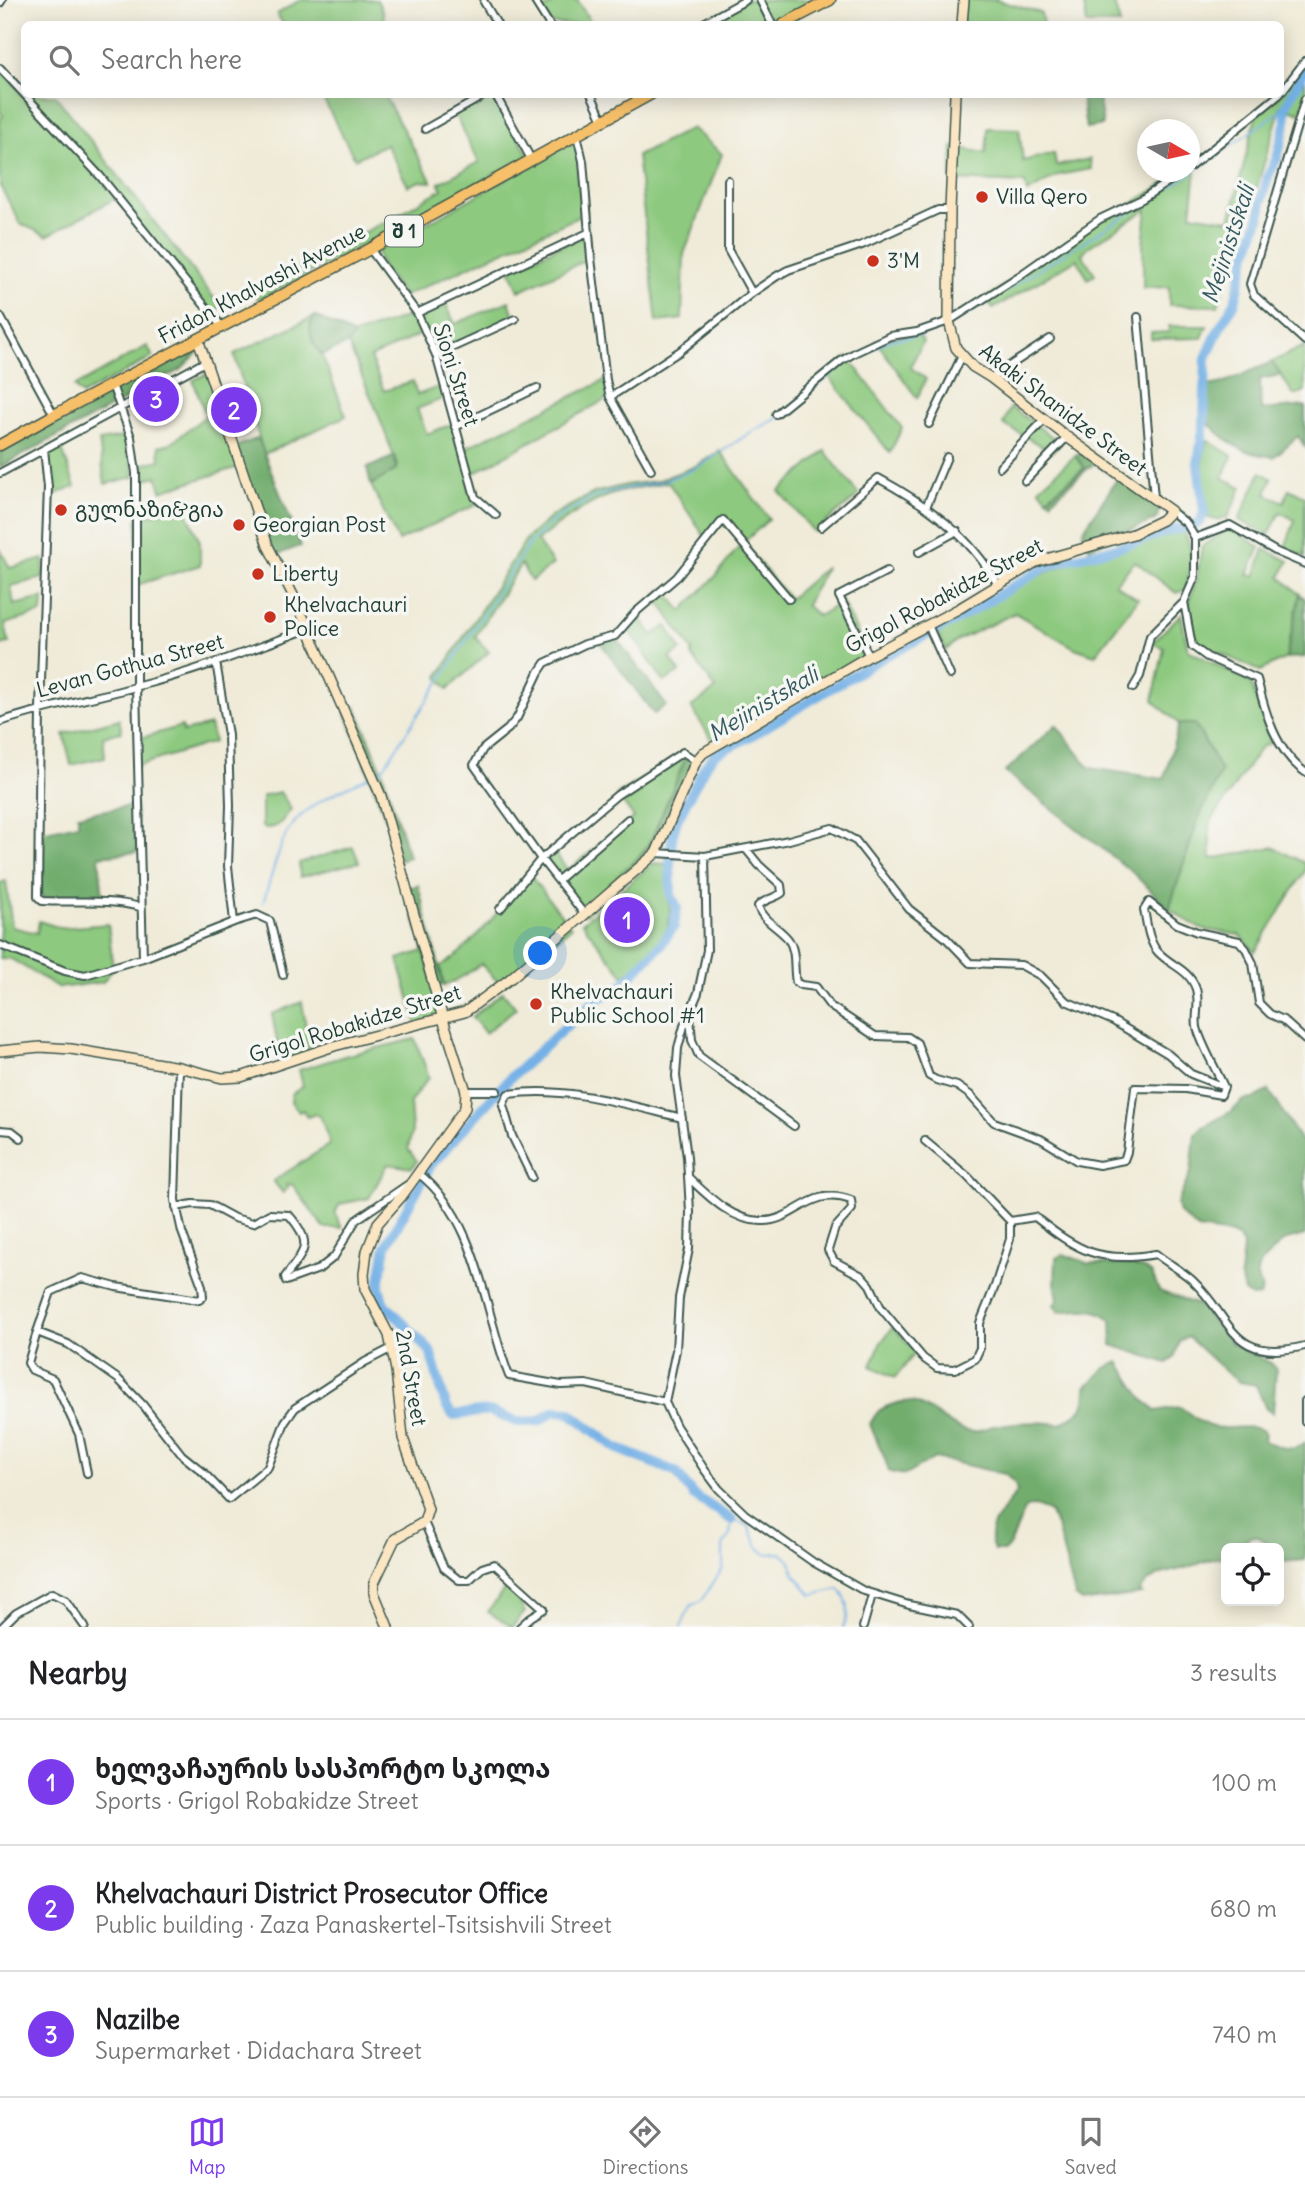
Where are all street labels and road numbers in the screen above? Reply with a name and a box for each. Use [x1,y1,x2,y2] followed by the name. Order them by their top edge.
[385,216,423,246] road number: შ 1
[153,217,370,350] street label: Fridon Khalvashi Avenue
[427,320,486,429] street label: Sioni Street
[974,338,1153,482] street label: Akaki Shanidze Street
[840,532,1047,659] street label: Grigol Robakidze Street
[33,628,226,703] street label: Levan Gothua Street
[246,978,464,1069] street label: Grigol Robakidze Street
[390,1328,433,1428] street label: 2nd Street

